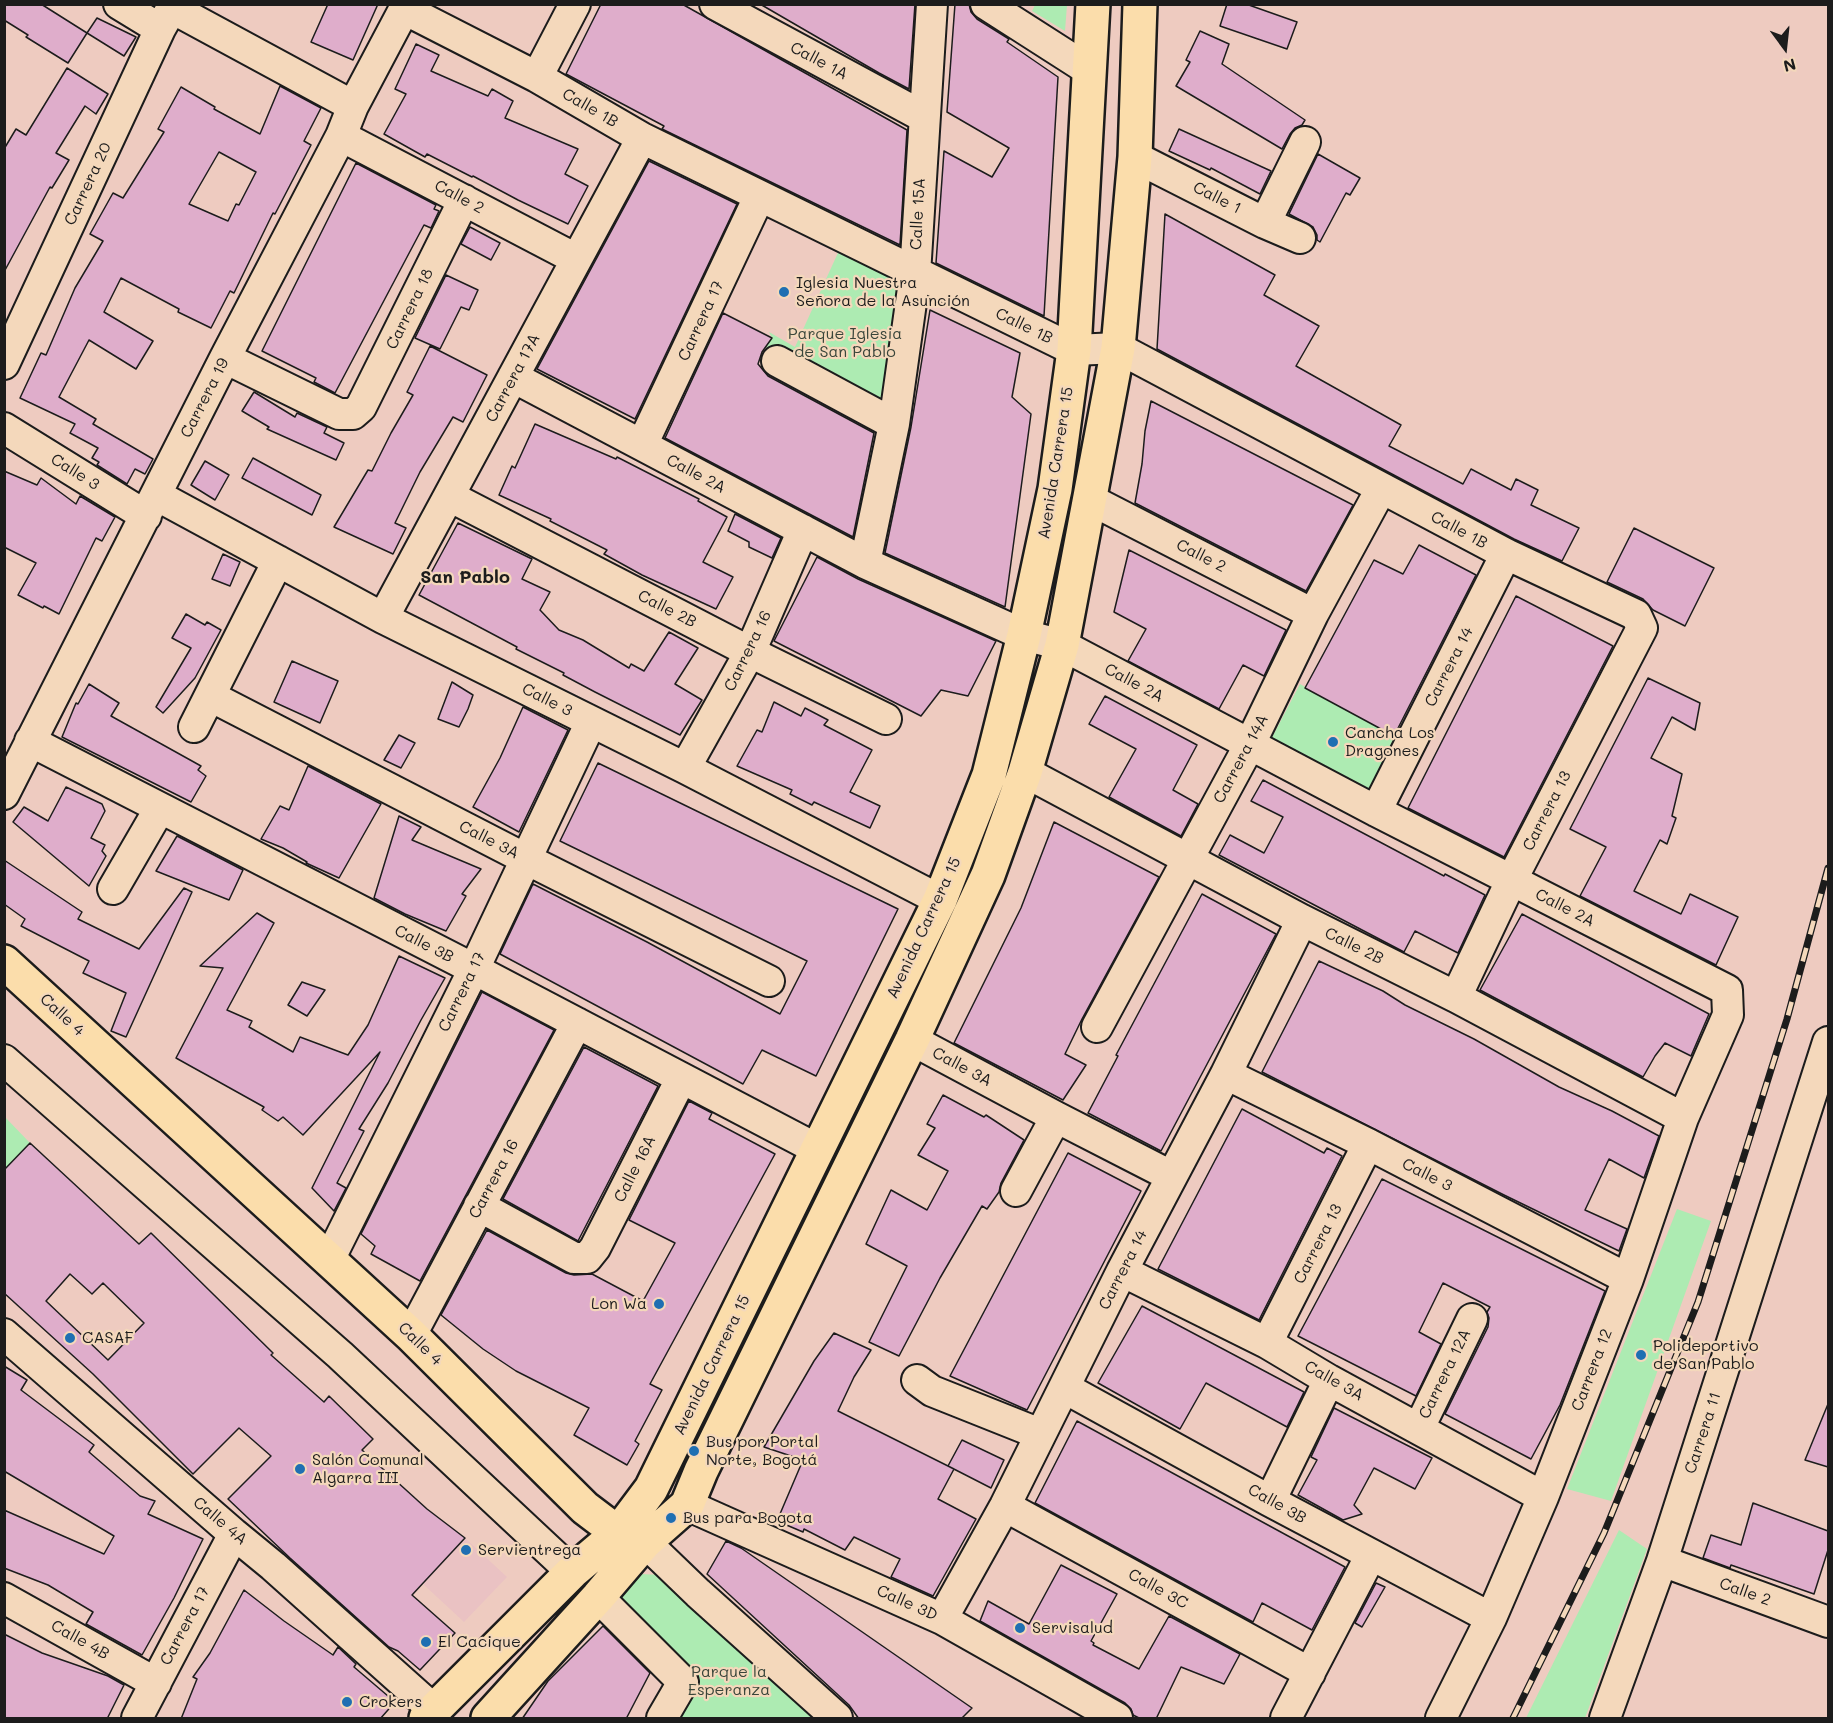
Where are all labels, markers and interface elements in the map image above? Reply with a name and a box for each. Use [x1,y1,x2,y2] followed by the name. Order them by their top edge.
[1755,18,1815,78] north arrow
[787,38,851,84] street label: Calle 1A
[1781,54,1798,78] text: N
[559,84,621,132] street label: Calle 1B
[60,139,116,229] street label: Carrera 20
[431,176,487,218] street label: Calle 2
[907,178,929,250] street label: Calle 15A
[1190,178,1244,218] street label: Calle 1
[382,266,438,352] street label: Carrera 18
[796,273,970,311] place label: Iglesia Nuestra Señora de la Asunción
[674,278,728,364] street label: Carrera 17
[777,285,791,299] marker: Iglesia Nuestra Señora de la Asunción
[992,304,1056,348] street label: Calle 1B
[788,324,902,362] park label: Parque Iglesia de San Pablo
[482,330,544,426] street label: Carrera 17A
[177,355,233,441] street label: Carrera 19
[1034,386,1078,540] street label: Avenida Carrera 15
[47,450,103,494] street label: Calle 3
[663,450,729,498] street label: Calle 2A
[1427,507,1491,553] street label: Calle 1B
[1173,535,1229,577] street label: Calle 2
[420,566,510,588] district label: San Pablo
[634,586,700,632] street label: Calle 2B
[720,608,776,694] street label: Carrera 16
[1421,624,1477,710] street label: Carrera 14
[1101,659,1167,707] street label: Calle 2A
[519,679,575,721] street label: Calle 3
[1209,711,1273,807] street label: Carrera 14A
[1345,723,1434,761] place label: Cancha Los Dragones
[1326,735,1340,749] marker: Cancha Los Dragones
[1519,768,1575,854] street label: Carrera 13
[456,817,522,863] street label: Calle 3A
[883,854,965,1002] street label: Avenida Carrera 15
[1532,885,1598,931] street label: Calle 2A
[391,921,457,967] street label: Calle 3B
[1321,923,1387,969] street label: Calle 2B
[434,949,490,1035] street label: Carrera 17
[36,990,88,1040] street label: Calle 4
[929,1043,995,1091] street label: Calle 3A
[610,1132,660,1206] street label: Calle 16A
[465,1136,523,1222] street label: Carrera 16
[1399,1154,1455,1196] street label: Calle 3
[1290,1201,1346,1287] street label: Carrera 13
[1095,1227,1151,1313] street label: Carrera 14
[670,1292,754,1438] street label: Avenida Carrera 15
[591,1294,647,1314] place label: Lon Wa
[652,1297,666,1311] marker: Lon Wa
[394,1318,446,1370] street label: Calle 4
[1415,1326,1475,1422] street label: Carrera 12A
[1568,1326,1616,1414] street label: Carrera 12
[82,1328,134,1348] place label: CASAF
[63,1331,77,1345] marker: CASAF
[1653,1336,1759,1374] place label: Polideportivo de San Pablo
[1634,1348,1648,1362] marker: Polideportivo de San Pablo
[1301,1357,1367,1405] street label: Calle 3A
[1681,1390,1725,1476] street label: Carrera 11
[706,1432,818,1470] place label: Bus por Portal Norte, Bogotá
[687,1444,701,1458] marker: Bus por Portal Norte, Bogotá
[312,1450,424,1488] place label: Salón Comunal Algarra III
[293,1462,307,1476] marker: Salón Comunal Algarra III
[1244,1480,1310,1528] street label: Calle 3B
[189,1493,251,1549] street label: Calle 4A
[683,1508,813,1528] place label: Bus para Bogota
[664,1511,678,1525] marker: Bus para Bogota
[478,1540,581,1560] place label: Servientrega
[459,1543,473,1557] marker: Servientrega
[1125,1565,1191,1613] street label: Calle 3C
[1717,1574,1773,1610] street label: Calle 2
[873,1581,941,1625] street label: Calle 3D
[156,1583,214,1669] street label: Carrera 17
[47,1616,113,1664] street label: Calle 4B
[1032,1618,1113,1638] place label: Servisalud
[1013,1621,1027,1635] marker: Servisalud
[438,1632,521,1652] place label: El Cacique
[419,1635,433,1649] marker: El Cacique
[688,1662,770,1700] park label: Parque la Esperanza
[359,1692,422,1712] place label: Crokers
[340,1695,354,1709] marker: Crokers

